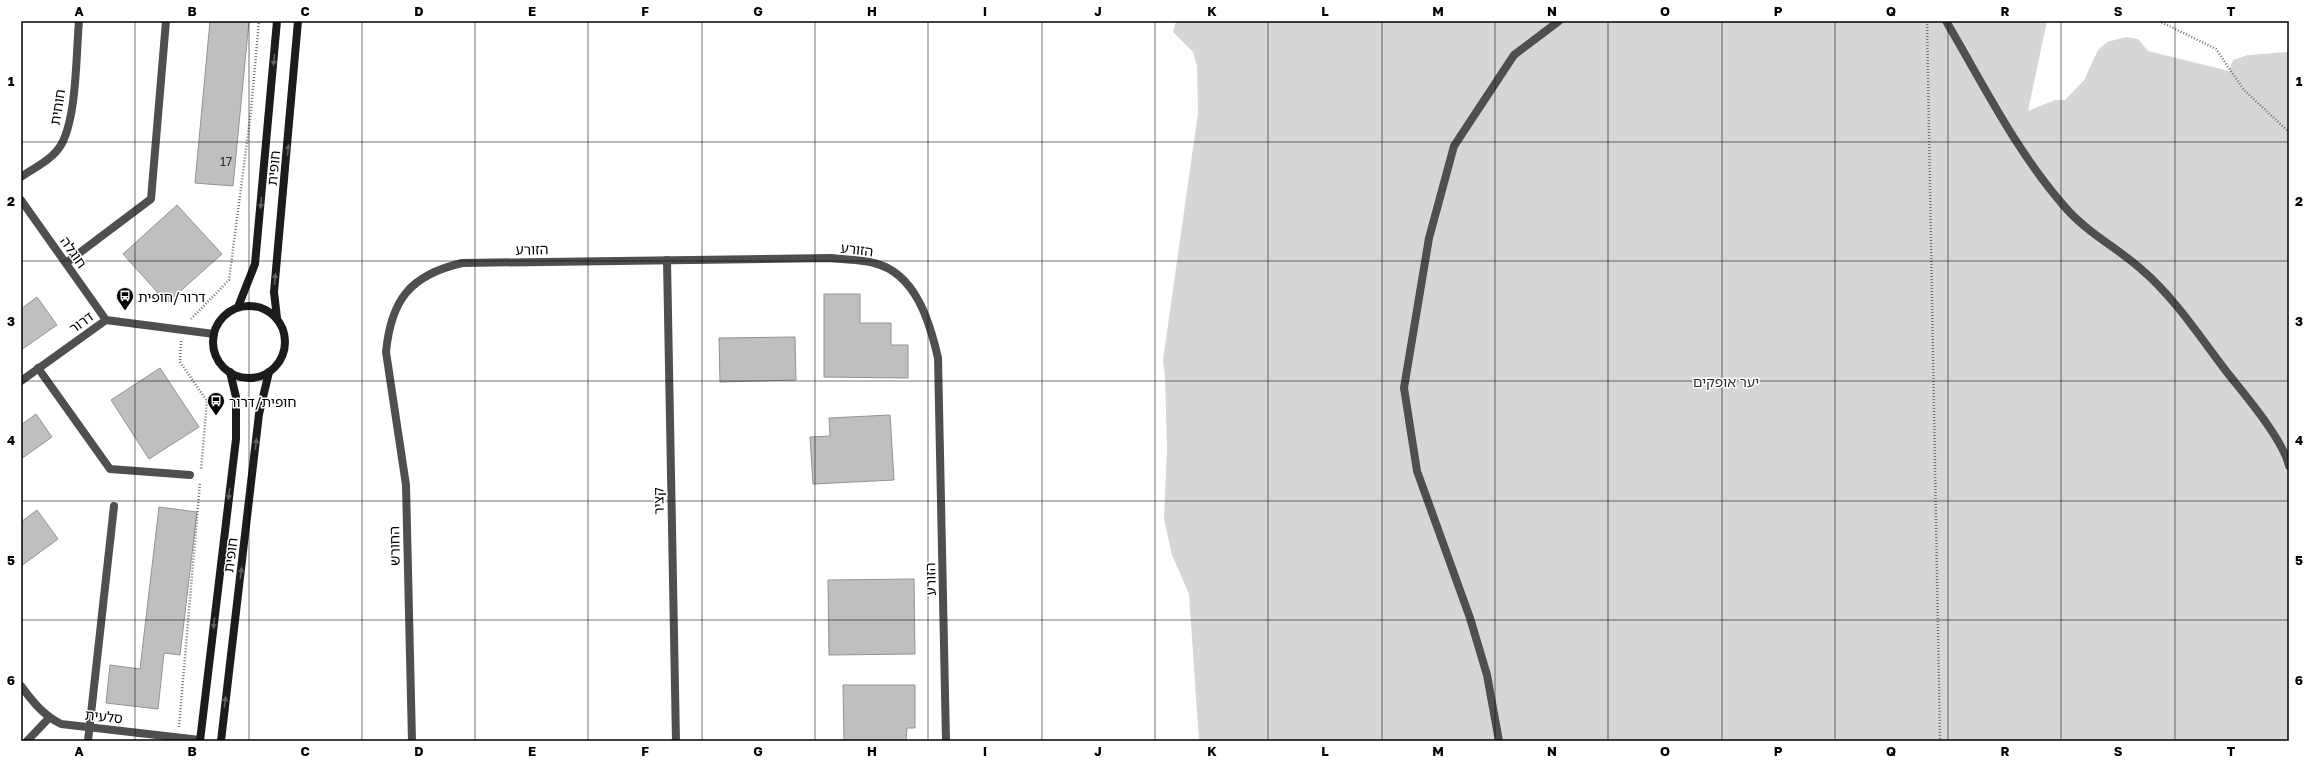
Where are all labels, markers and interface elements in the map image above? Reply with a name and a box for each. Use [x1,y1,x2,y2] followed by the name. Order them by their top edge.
[74,3,84,19] text: A
[187,3,197,19] text: B
[300,3,310,19] text: C
[414,3,424,19] text: D
[528,3,536,19] text: E
[641,3,649,19] text: F
[753,3,763,19] text: G
[867,3,877,19] text: H
[983,3,987,19] text: I
[1094,3,1102,19] text: J
[1207,3,1217,19] text: K
[1321,3,1329,19] text: L
[1432,3,1444,19] text: M
[1547,3,1557,19] text: N
[1660,3,1670,19] text: O
[1774,3,1783,19] text: P
[1886,3,1896,19] text: Q
[2000,3,2010,19] text: R
[2114,3,2123,19] text: S
[2227,3,2236,19] text: T
[270,54,277,66] one-way arrow
[8,73,15,89] text: 1
[2296,73,2303,89] text: 1
[46,88,68,126] street label: חוחית
[284,144,291,156] one-way arrow
[263,150,283,186] street label: חופית
[220,154,232,169] house number: 17
[7,193,15,209] text: 2
[2295,193,2303,209] text: 2
[257,197,264,209] one-way arrow
[57,233,91,271] street label: חוגלה
[840,239,874,259] street label: הזורע
[515,240,549,258] street label: הזורע
[272,273,279,285] one-way arrow
[115,286,135,311] bus stop icon: דרור/חופית
[138,288,206,305] place label: דרור/חופית
[66,307,97,336] street label: דרור
[7,313,15,329] text: 3
[2295,313,2303,329] text: 3
[1693,373,1759,390] park label: יער אופקים
[206,391,226,416] bus stop icon: חופית/דרור
[229,393,297,410] place label: חופית/דרור
[7,432,15,448] text: 4
[2295,432,2303,448] text: 4
[253,438,259,450] one-way arrow
[649,487,667,515] street label: קציר
[226,488,232,500] one-way arrow
[385,526,403,566] street label: החורש
[219,537,241,573] street label: חופית
[7,552,15,568] text: 5
[2295,552,2303,568] text: 5
[921,562,939,596] street label: הזורע
[237,567,244,579] one-way arrow
[211,617,217,629] one-way arrow
[7,672,15,688] text: 6
[2295,672,2303,688] text: 6
[222,696,229,708] one-way arrow
[84,706,124,726] street label: סלעית
[74,743,84,759] text: A
[187,743,197,759] text: B
[300,743,310,759] text: C
[414,743,424,759] text: D
[528,743,536,759] text: E
[641,743,649,759] text: F
[753,743,763,759] text: G
[867,743,877,759] text: H
[983,743,987,759] text: I
[1094,743,1102,759] text: J
[1207,743,1217,759] text: K
[1321,743,1329,759] text: L
[1432,743,1444,759] text: M
[1547,743,1557,759] text: N
[1660,743,1670,759] text: O
[1774,743,1783,759] text: P
[1886,743,1896,759] text: Q
[2000,743,2010,759] text: R
[2114,743,2123,759] text: S
[2227,743,2236,759] text: T

